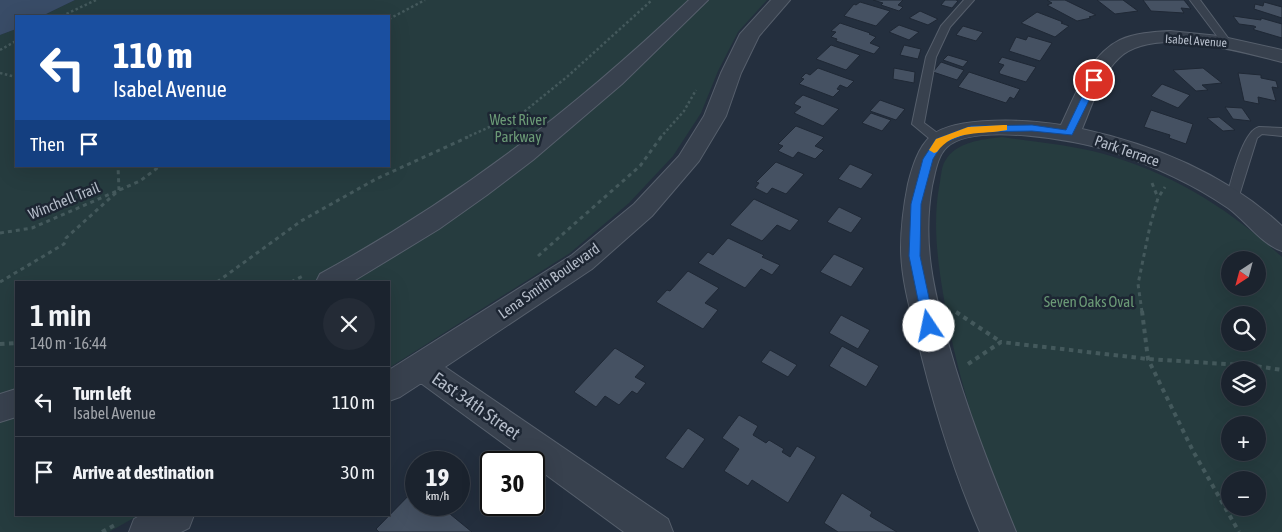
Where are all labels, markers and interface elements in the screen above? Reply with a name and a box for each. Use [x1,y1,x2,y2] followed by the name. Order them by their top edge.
[1165,32,1227,50] street label: Isabel Avenue
[30,35,95,100] icon: left
[113,35,192,75] text: 110 m
[1073,59,1115,101] pin
[1080,66,1108,94] icon: arrive
[113,76,227,102] text: Isabel Avenue
[489,111,547,145] park label: West River Parkway
[75,130,103,158] icon: arrive
[1092,132,1162,170] street label: Park Terrace
[30,133,65,155] text: Then
[26,179,102,223] street label: Winchell Trail
[495,239,603,322] street label: Lena Smith Boulevard
[1221,251,1266,296] north arrow
[1221,251,1266,516] map controls
[1044,293,1134,310] park label: Seven Oaks Oval
[30,298,91,332] text: 1 min
[323,298,375,350] button: close
[902,299,954,351] position arrow
[1221,306,1266,351] button: search
[30,334,107,352] text: 140 m · 16:44
[1221,361,1266,406] button: layers
[428,367,524,444] street label: East 34th Street
[73,382,131,404] text: Turn left
[30,388,58,416] icon: left
[332,391,375,413] text: 110 m
[73,404,156,422] text: Isabel Avenue
[1221,416,1266,461] button: +
[480,451,545,516] speed limit sign: 30
[30,458,58,486] icon: arrive
[73,461,214,483] text: Arrive at destination
[341,461,375,483] text: 30 m
[426,463,449,491] text: 19
[1221,471,1266,516] button: −
[426,489,449,503] text: km/h

